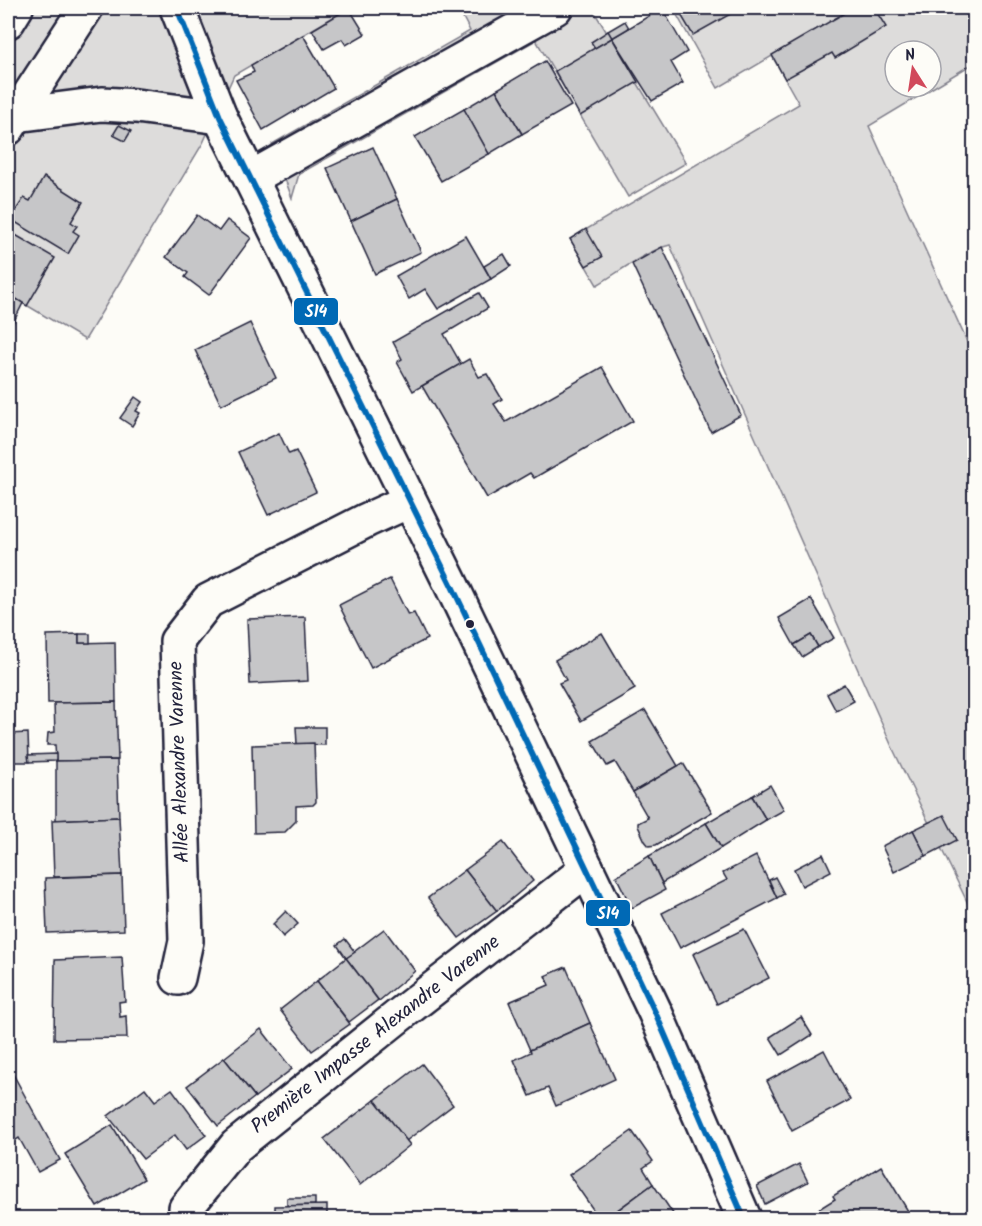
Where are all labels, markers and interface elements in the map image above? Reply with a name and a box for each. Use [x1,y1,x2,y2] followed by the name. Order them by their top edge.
[883,39,943,99] north arrow
[903,43,918,69] text: N
[293,297,339,326] line badge: S14
[305,300,327,325] text: S14
[464,618,476,630] unlabelled marker
[160,661,200,863] street label: Allée Alexandre Varenne
[585,899,631,927] line badge: S14
[597,902,619,927] text: S14
[244,927,508,1143] street label: Première Impasse Alexandre Varenne

